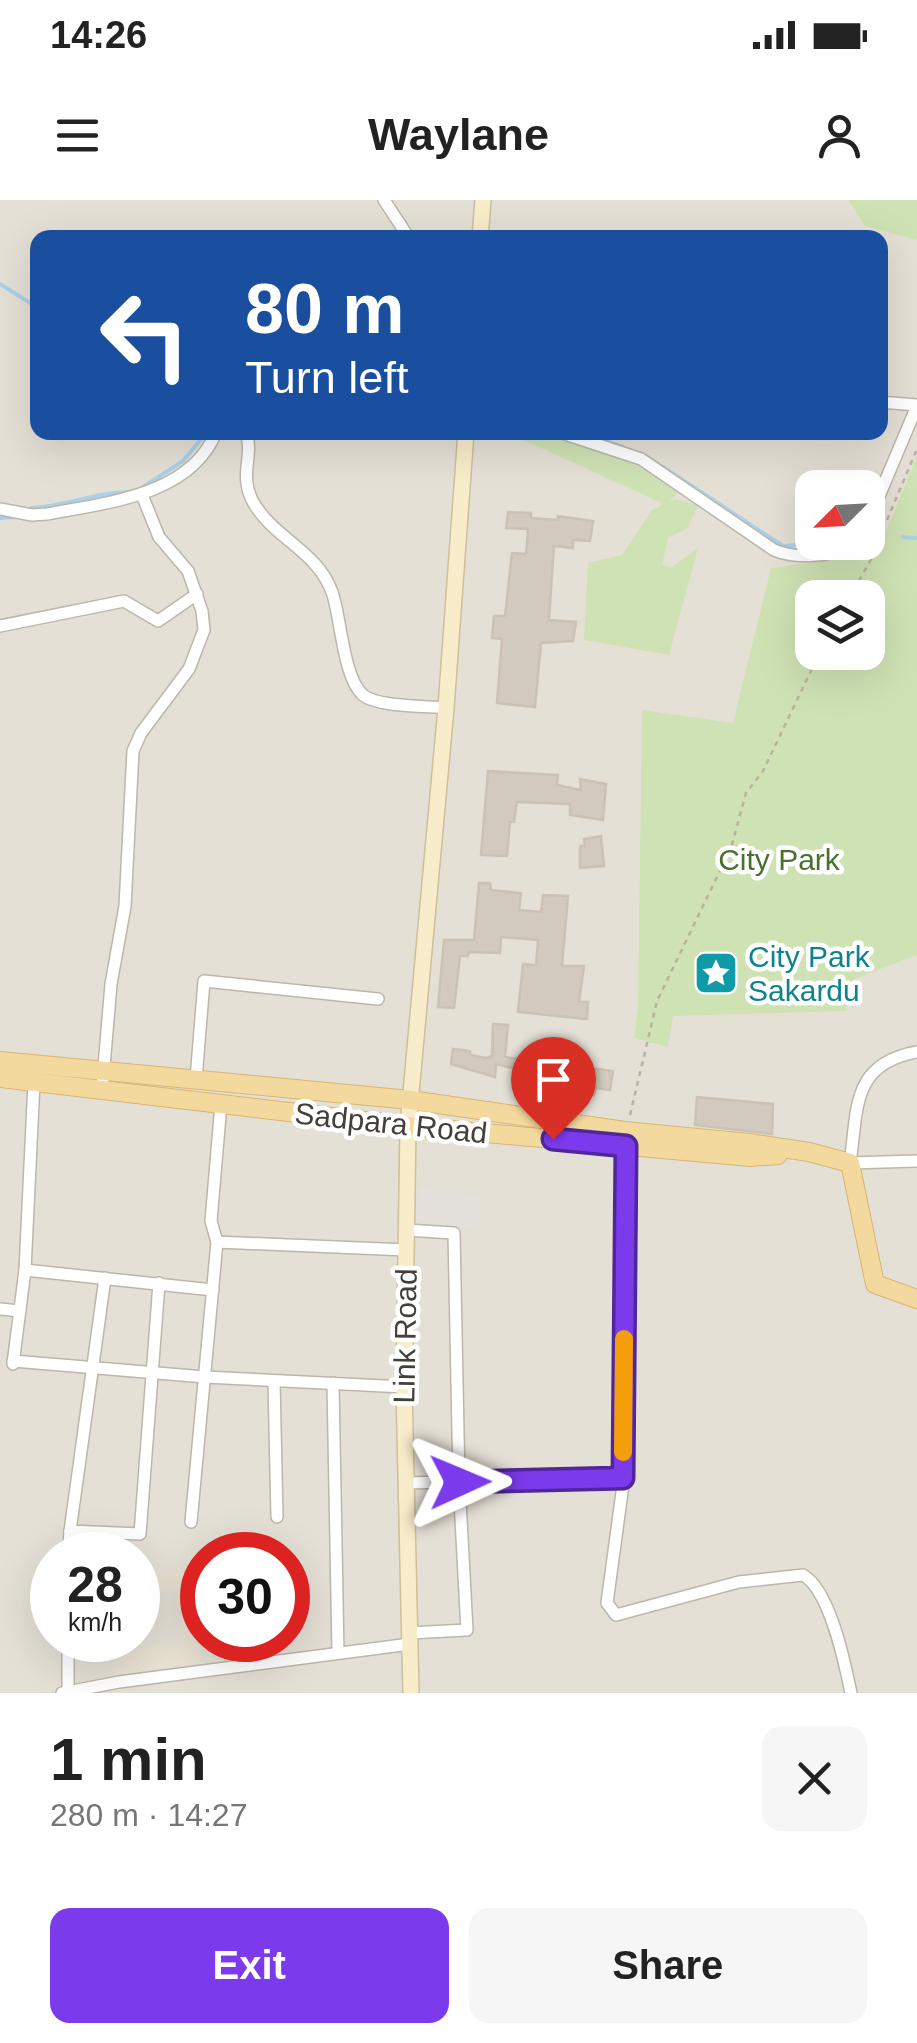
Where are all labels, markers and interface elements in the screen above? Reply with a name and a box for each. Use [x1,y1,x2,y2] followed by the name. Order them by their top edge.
[50,14,147,56] text: 14:26
[50,108,105,163] icon: menu
[812,108,867,163] icon: person
[368,109,549,160] text: Waylane
[80,270,210,400] icon: left
[245,270,405,348] text: 80 m
[245,352,408,403] text: Turn left
[795,470,885,560] north arrow
[795,470,885,670] map controls
[795,580,885,670] button: layers
[718,843,841,876] park label: City Park
[748,940,871,1007] place label: City Park Sakardu
[693,950,739,996] place icon: City Park Sakardu
[511,1037,596,1140] pin
[526,1052,581,1107] icon: arrive
[293,1096,489,1150] street label: Sadpara Road
[387,1268,423,1404] street label: Link Road
[408,1430,512,1534] position arrow
[180,1532,310,1662] speed limit sign: 30
[67,1557,123,1613] text: 28
[68,1608,122,1636] text: km/h
[50,1726,207,1793] text: 1 min
[762,1726,867,1831] button: close
[50,1797,247,1833] text: 280 m · 14:27
[50,1908,449,2023] button: Exit
[469,1908,867,2023] button: Share

